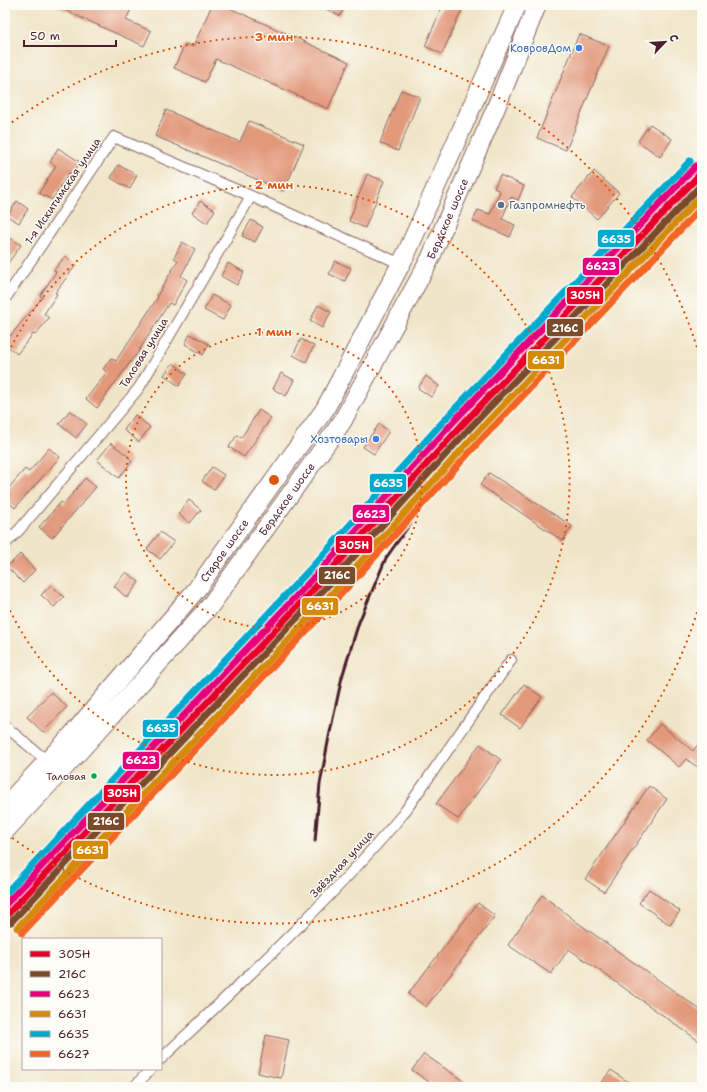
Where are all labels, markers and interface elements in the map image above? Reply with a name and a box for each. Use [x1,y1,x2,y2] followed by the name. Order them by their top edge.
[24,22,116,48] scale bar
[645,22,685,62] north arrow
[30,28,60,44] text: 50 m
[255,29,293,45] text: 3 мин
[665,32,682,44] text: С
[510,41,571,56] place label: КовровДом
[574,43,584,53] marker: КовровДом
[22,134,105,247] street label: 1-я Искитимская улица
[423,176,472,262] street label: Бердское шоссе
[255,177,293,193] text: 2 мин
[509,198,586,213] place label: Газпромнефть
[496,200,506,210] marker: Газпромнефть
[597,229,635,248] line badge: 6635
[601,232,631,247] text: 6635
[582,257,620,276] line badge: 6623
[586,259,616,274] text: 6623
[566,286,604,305] line badge: 305Н
[570,288,600,303] text: 305Н
[116,315,172,391] street label: Таловая улица
[546,318,584,337] line badge: 216С
[552,321,578,336] text: 216С
[256,324,292,340] text: 1 мин
[527,350,565,370] line badge: 6631
[532,353,560,368] text: 6631
[311,432,368,447] place label: Хозтовары
[371,434,381,444] marker: Хозтовары
[255,459,318,539] street label: Бердское шоссе
[267,473,281,487] centre of rings
[369,473,407,493] line badge: 6635
[373,476,403,491] text: 6635
[352,504,390,523] line badge: 6623
[356,507,386,522] text: 6623
[197,516,252,585] street label: Старое шоссе
[335,535,373,554] line badge: 305Н
[339,538,369,553] text: 305Н
[318,566,356,585] line badge: 216С
[324,568,350,583] text: 216С
[301,597,339,616] line badge: 6631
[306,599,334,614] text: 6631
[142,719,179,738] line badge: 6635
[146,721,176,736] text: 6635
[122,751,160,770] line badge: 6623
[126,753,156,768] text: 6623
[46,770,86,783] place label: Таловая
[89,771,99,781] marker: Таловая
[103,784,141,803] line badge: 305Н
[107,786,137,801] text: 305Н
[87,812,125,831] line badge: 216С
[93,814,119,829] text: 216С
[307,827,377,901] street label: Звёздная улица
[72,840,109,860] line badge: 6631
[76,843,104,858] text: 6631
[22,938,162,1070] legend
[58,946,91,962] text: 305Н
[58,966,86,982] text: 216С
[58,986,90,1002] text: 6623
[58,1006,87,1022] text: 6631
[58,1026,89,1042] text: 6635
[58,1046,90,1062] text: 6627

